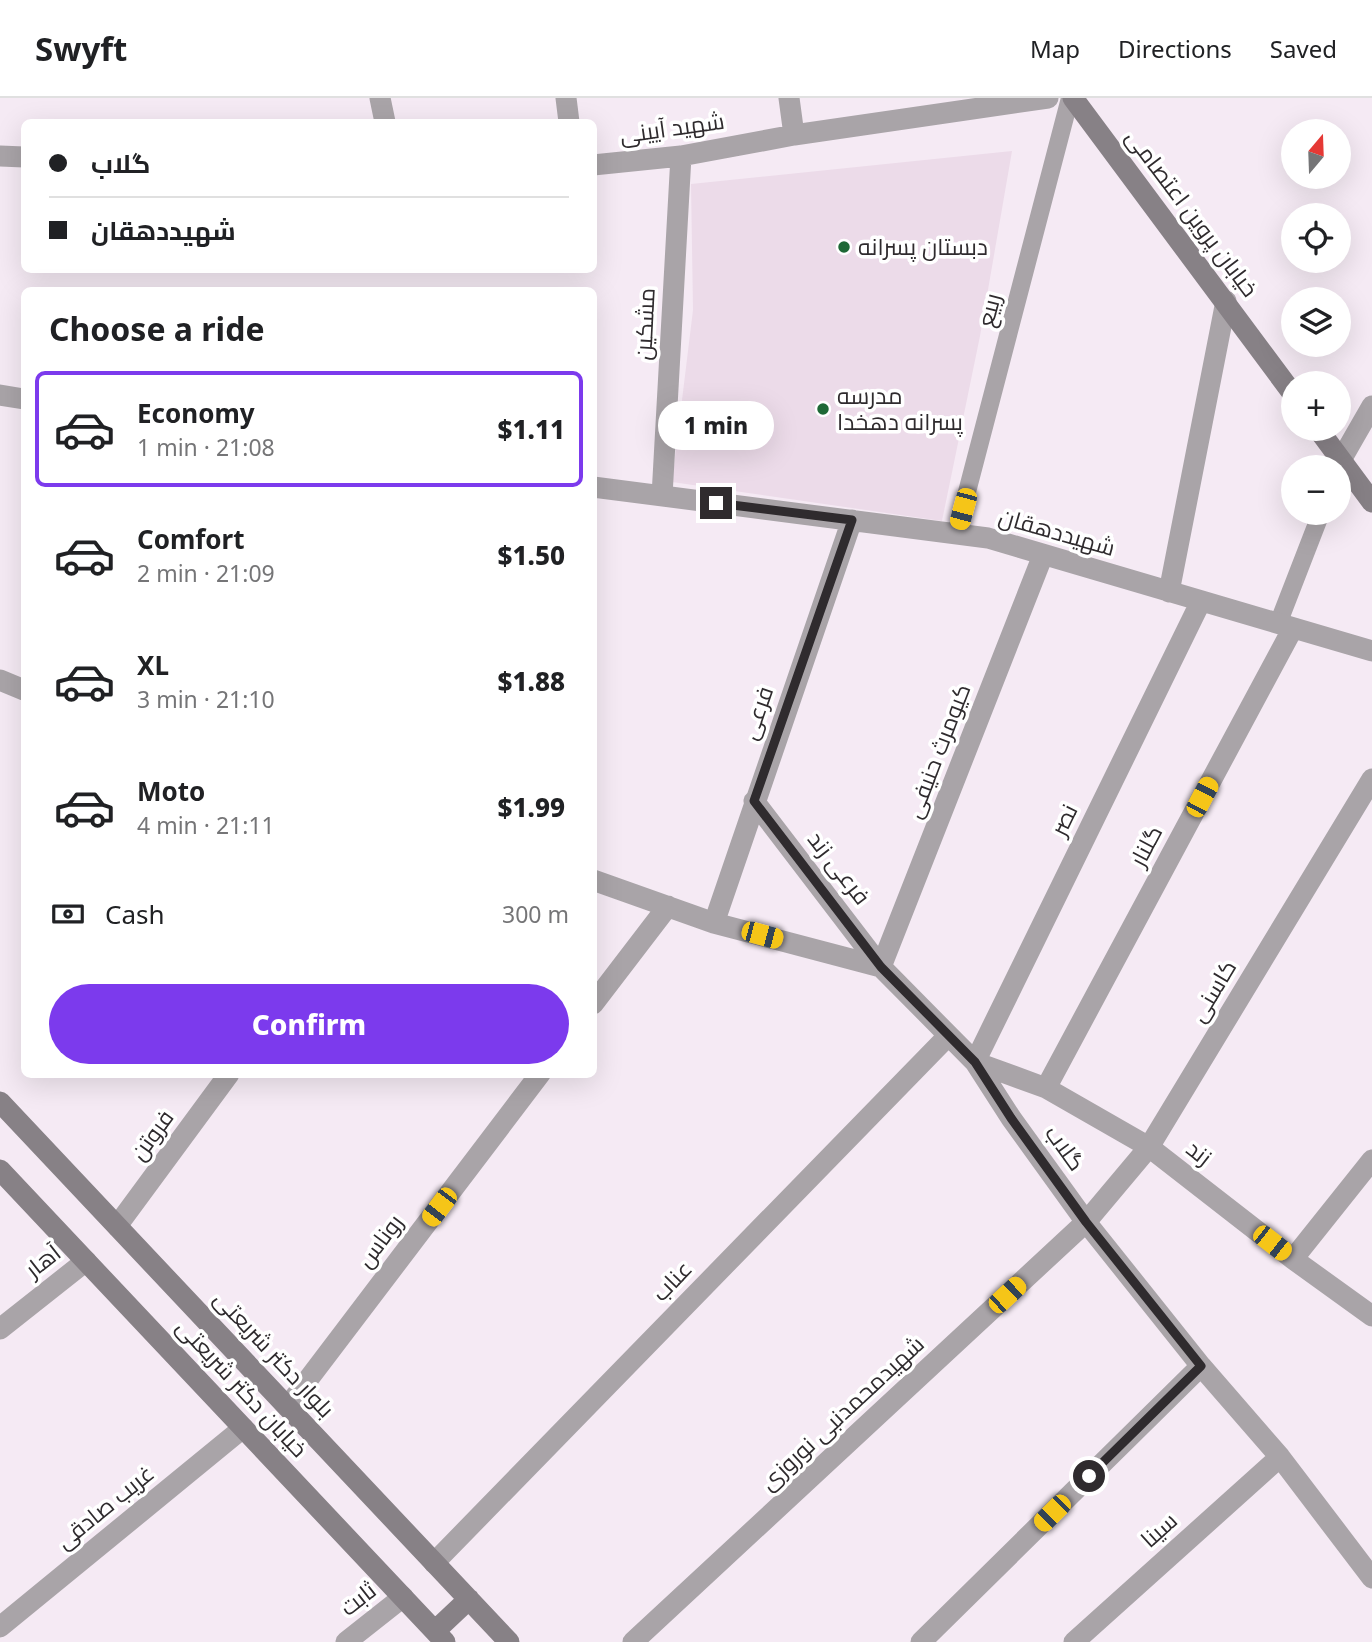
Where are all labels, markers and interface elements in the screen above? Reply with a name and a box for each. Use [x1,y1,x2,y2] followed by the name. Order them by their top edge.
[35,26,127,71] text: Swyft
[1030,32,1080,65] text: Map
[1118,32,1232,65] text: Directions
[1270,32,1337,65] text: Saved
[617,104,726,150] street label: شهید آیینی
[1281,119,1351,189] north arrow
[1281,119,1351,525] map controls
[1119,122,1266,303] street label: خیابان پروین اعتصامی
[91,145,151,181] text: گلاب
[1281,203,1351,273] button: locate
[91,212,236,248] text: شهیددهقان
[858,230,988,262] place label: دبستان پسرانه
[836,239,852,255] marker: دبستان پسرانه
[626,287,662,361] street label: مشکین
[1281,287,1351,357] button: layers
[968,289,1009,330] street label: ربیع
[49,307,265,350] text: Choose a ride
[1281,371,1351,441] button: +
[837,379,963,437] place label: مدرسه پسرانه دهخدا
[137,395,255,431] text: Economy
[53,398,116,461] icon: car
[815,401,831,417] marker: مدرسه پسرانه دهخدا
[658,402,774,450] callout: 1 min
[684,409,748,441] text: 1 min
[498,411,565,447] text: $1.11
[137,431,275,463] text: 1 min · 21:08
[1281,455,1351,525] button: −
[948,486,979,532] car
[700,487,732,519] route end
[995,499,1119,563] street label: شهیددهقان
[137,521,245,557] text: Comfort
[53,524,116,587] icon: car
[498,537,565,573] text: $1.50
[137,557,275,589] text: 2 min · 21:09
[137,647,169,683] text: XL
[53,650,116,713] icon: car
[498,663,565,699] text: $1.88
[897,679,977,822] street label: کیومرث حنیفی
[732,682,780,744] street label: فرعی
[137,683,275,715] text: 3 min · 21:10
[137,773,205,809] text: Moto
[1183,774,1222,820] car
[53,776,116,839] icon: car
[498,789,565,825] text: $1.99
[1041,798,1084,843] street label: نصر
[137,809,275,841] text: 4 min · 21:11
[1120,819,1169,873] street label: گلنار
[801,824,879,911] street label: فرعی زند
[49,895,87,933] icon: cash
[105,896,165,932] text: Cash
[502,898,569,930] text: 300 m
[739,919,786,951] car
[1181,953,1243,1028] street label: کاسنی
[49,984,569,1064] button: Confirm
[122,1103,180,1166] street label: فروتن
[1038,1118,1093,1177] street label: گلاب
[1180,1132,1219,1172] street label: زند
[418,1184,461,1230] car
[349,1207,410,1274] street label: روناس
[1249,1222,1296,1264] car
[16,1236,67,1286] street label: آهار
[644,1253,699,1308] street label: عناب
[985,1273,1030,1317] car
[207,1283,342,1424] street label: بلوار دکتر شریعتی
[170,1311,315,1464] street label: خیابان دکتر شریعتی
[752,1328,930,1497] street label: شهیدمحمدنبی نوروزی
[48,1457,160,1556] street label: غریب صادقی
[1073,1460,1105,1492] route start
[1030,1491,1075,1535] car
[1133,1504,1184,1554] street label: سینا
[333,1574,382,1622] street label: ثابت

